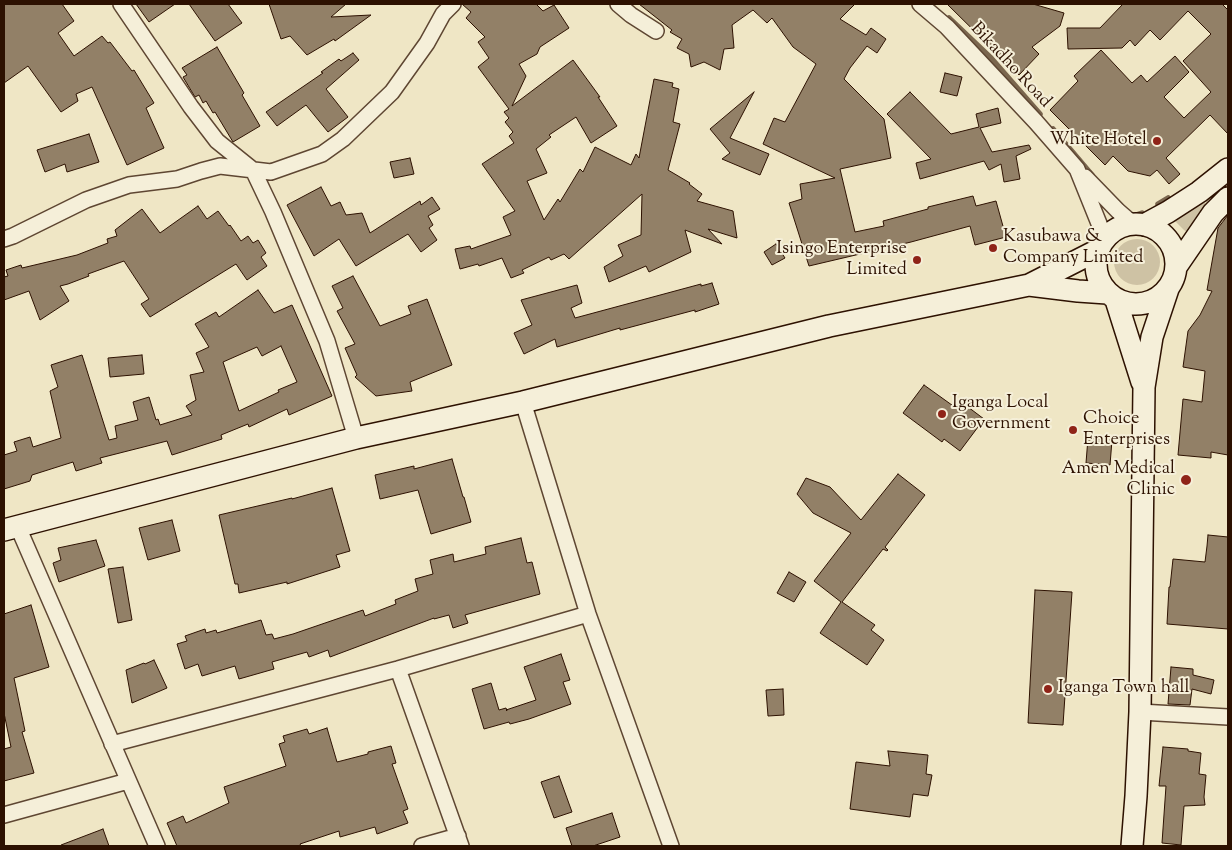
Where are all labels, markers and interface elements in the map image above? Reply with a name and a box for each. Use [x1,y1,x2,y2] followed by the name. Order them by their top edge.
[965,19,1055,113] street label: Bikadho Road
[1050,130,1147,152] place label: White Hotel
[1151,135,1163,147] marker: White Hotel
[1003,227,1143,270] place label: Kasubawa & Company Limited
[776,239,907,282] place label: Isingo Enterprise Limited
[987,242,999,254] marker: Kasubawa & Company Limited
[911,254,923,266] marker: Isingo Enterprise Limited
[952,393,1050,436] place label: Iganga Local Government
[936,408,948,420] marker: Iganga Local Government
[1083,409,1170,452] place label: Choice Enterprises
[1067,424,1079,436] marker: Choice Enterprises
[1062,459,1175,502] place label: Amen Medical Clinic
[1179,473,1193,487] marker: Amen Medical Clinic
[1058,678,1190,700] place label: Iganga Town hall
[1042,683,1054,695] marker: Iganga Town hall

